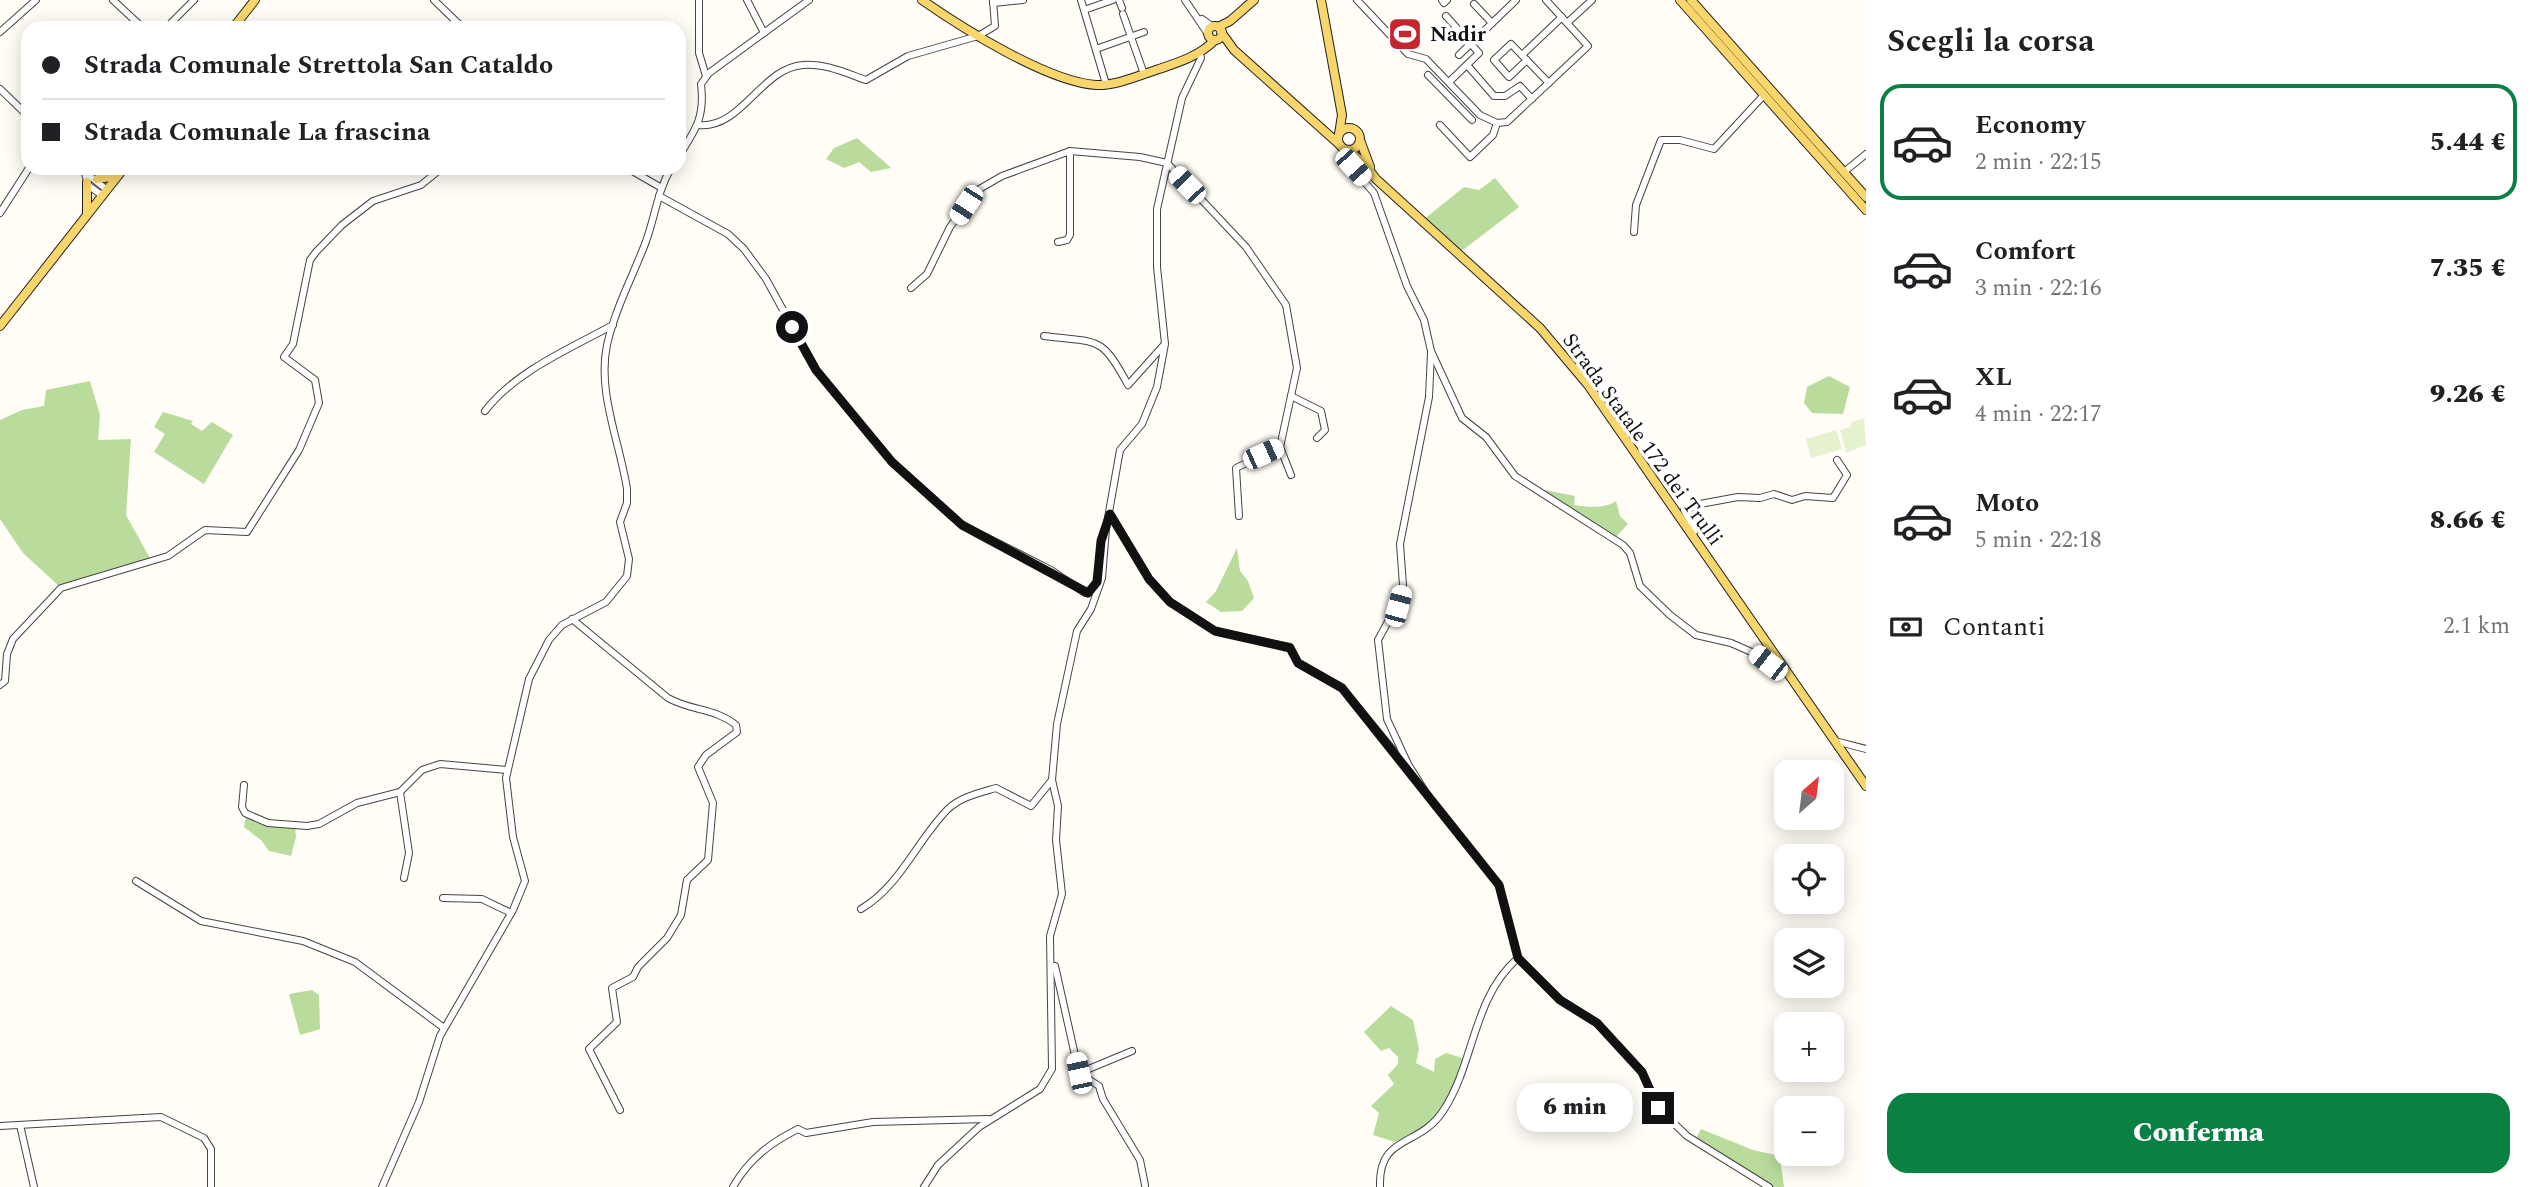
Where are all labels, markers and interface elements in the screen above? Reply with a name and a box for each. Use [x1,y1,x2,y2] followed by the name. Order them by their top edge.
[1386,15,1424,53] sports icon: Nadir
[1887,17,2095,66] text: Scegli la corsa
[1430,19,1486,51] place label: Nadir
[84,45,553,85] text: Strada Comunale Strettola San Cataldo
[1975,105,2085,145] text: Economy
[1891,111,1954,174] icon: car
[84,112,430,152] text: Strada Comunale La frascina
[2430,122,2506,162] text: 5.44 €
[1332,144,1375,190] car
[1975,145,2102,180] text: 2 min · 22:15
[1165,163,1210,207] car
[946,182,987,228] car
[1975,231,2076,271] text: Comfort
[1891,237,1954,300] icon: car
[2430,248,2506,288] text: 7.35 €
[1975,271,2102,306] text: 3 min · 22:16
[776,311,808,343] route start
[1554,326,1730,553] street label: Strada Statale 172 dei Trulli
[1975,357,2012,397] text: XL
[1891,363,1954,426] icon: car
[2430,374,2506,414] text: 9.26 €
[1975,397,2102,432] text: 4 min · 22:17
[1240,436,1287,472] car
[1975,483,2039,523] text: Moto
[1891,489,1954,552] icon: car
[2430,500,2506,540] text: 8.66 €
[1975,523,2102,558] text: 5 min · 22:18
[1383,583,1414,629] car
[1943,607,2045,647] text: Contanti
[1887,608,1925,646] icon: cash
[2443,609,2510,644] text: 2.1 km
[1745,642,1792,684] car
[1774,760,1844,830] north arrow
[1774,760,1844,1166] map controls
[1774,844,1844,914] button: locate
[1774,928,1844,998] button: layers
[1774,1012,1844,1082] button: +
[1065,1050,1094,1096] car
[1518,1084,1634,1132] callout: 6 min
[1543,1090,1607,1125] text: 6 min
[1642,1092,1674,1124] route end
[1887,1093,2510,1173] button: Conferma
[1774,1096,1844,1166] button: −

